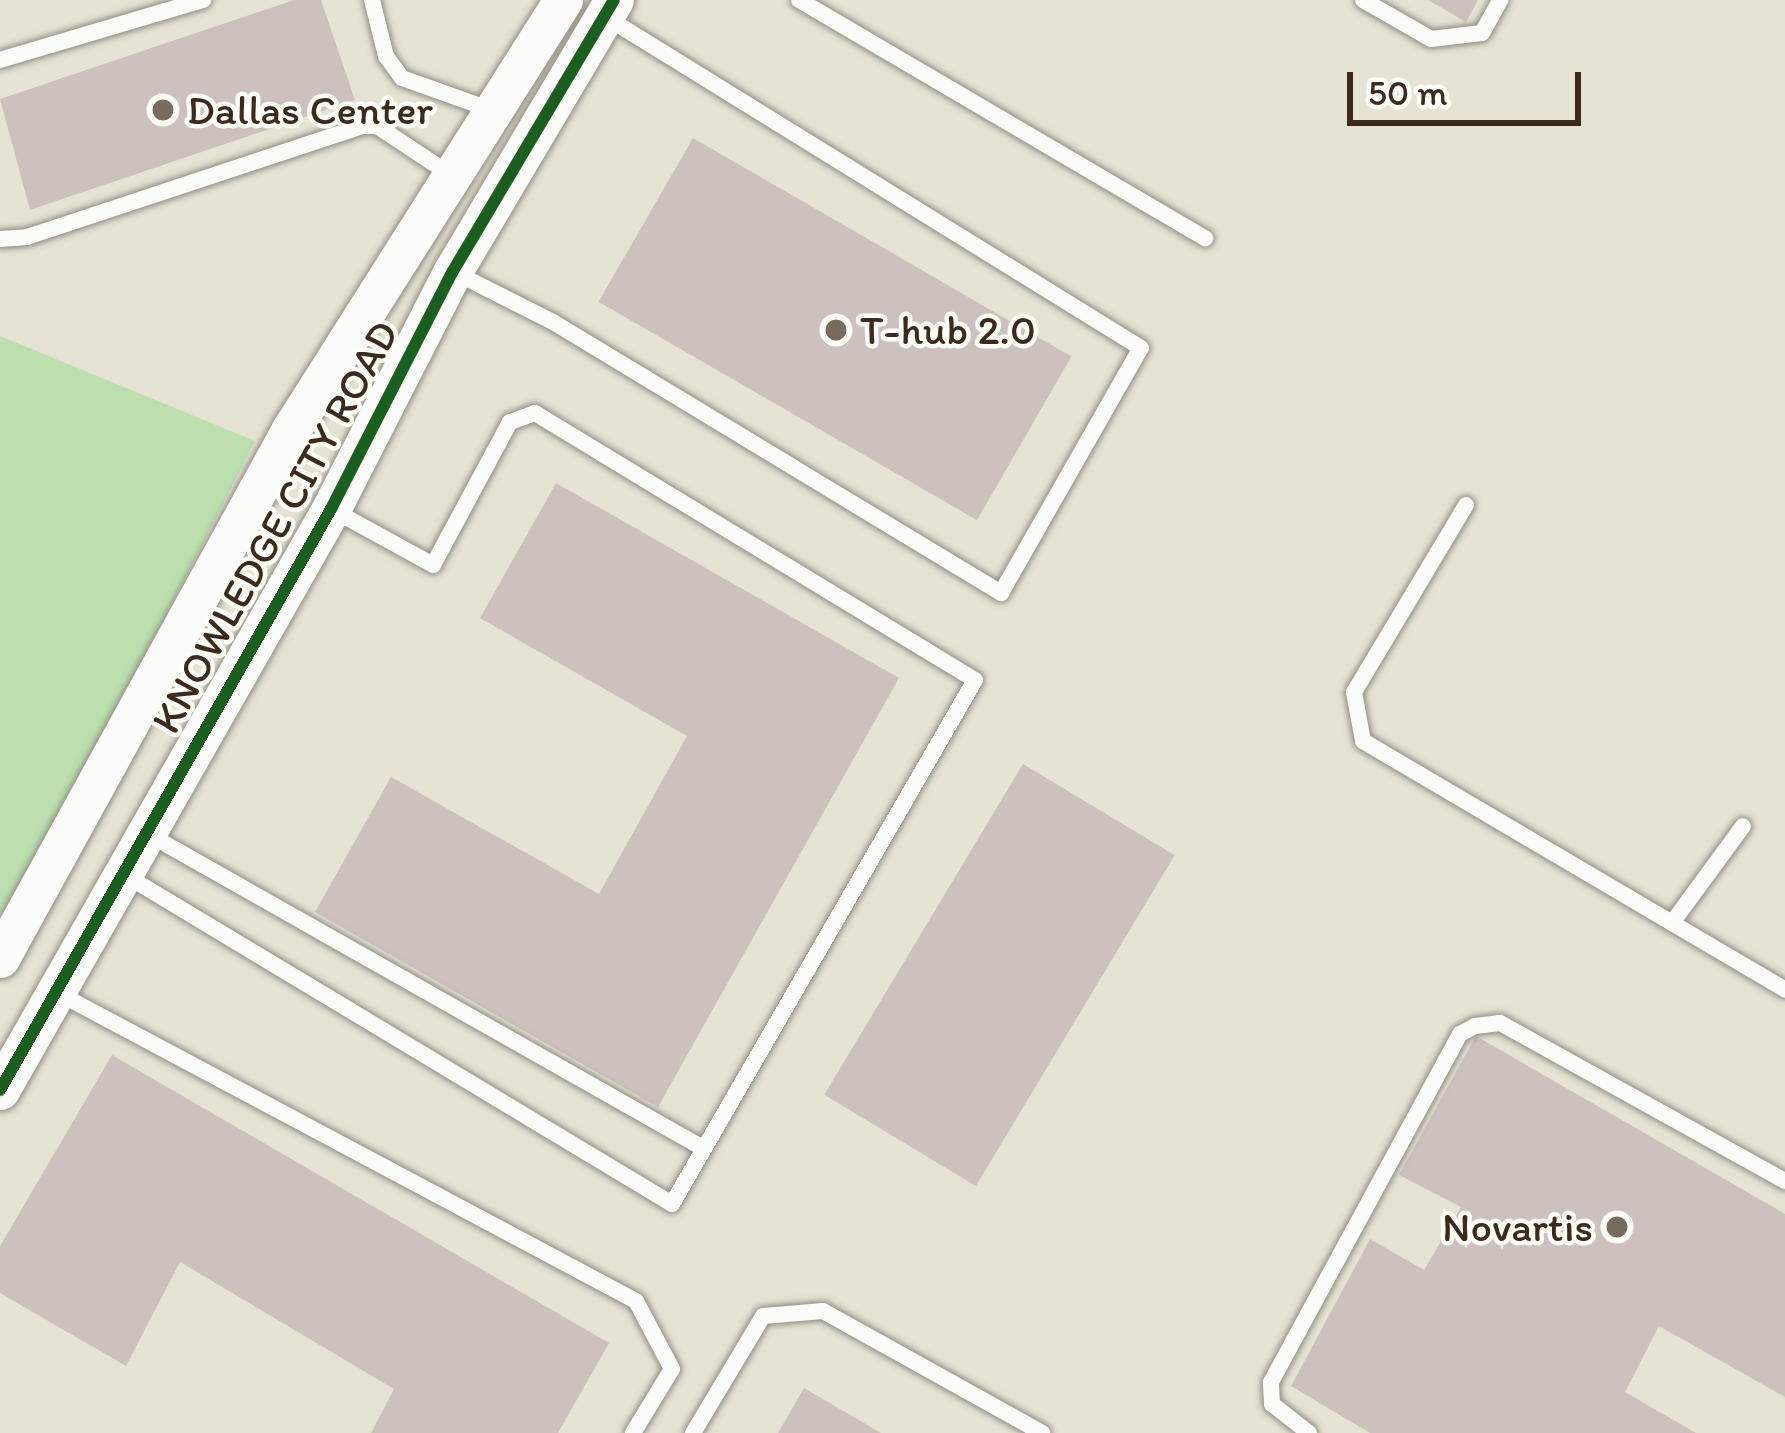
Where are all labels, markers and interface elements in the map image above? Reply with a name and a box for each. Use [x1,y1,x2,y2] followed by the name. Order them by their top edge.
[1353,48,1587,122] scale bar
[1368,71,1447,114] text: 50 m
[187,85,433,135] place label: Dallas Center
[150,97,176,123] marker: Dallas Center
[860,305,1036,355] place label: T-hub 2.0
[141,312,409,742] street label: KNOWLEDGE CITY ROAD
[823,317,849,343] marker: T-hub 2.0
[1442,1202,1593,1252] place label: Novartis
[1604,1214,1630,1240] marker: Novartis

